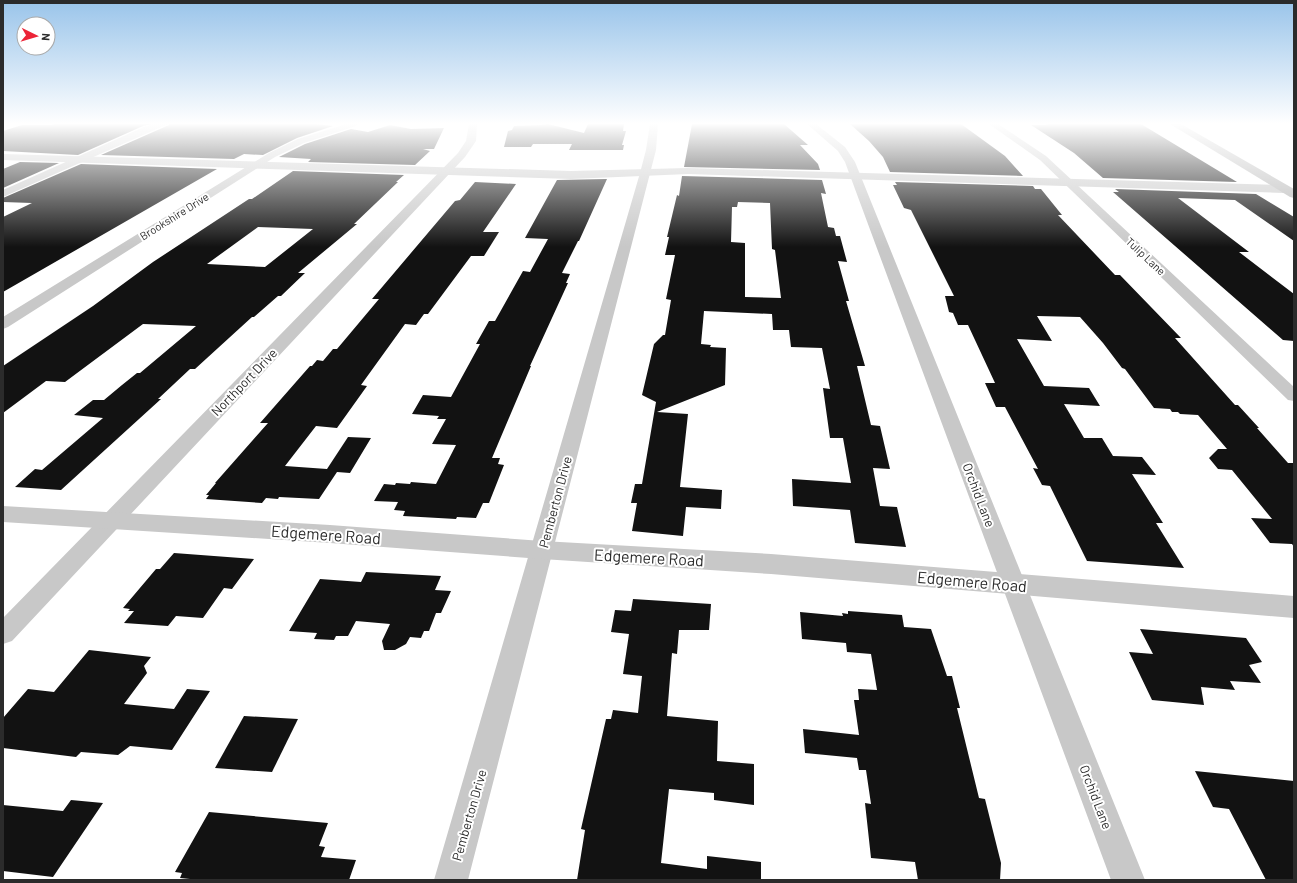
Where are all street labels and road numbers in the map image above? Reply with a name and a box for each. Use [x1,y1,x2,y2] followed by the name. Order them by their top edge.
[137,190,211,242] street label: Brookshire Drive
[1124,235,1168,278] street label: Tulip Lane
[208,345,280,419] street label: Northport Drive
[535,454,575,550] street label: Pemberton Drive
[959,461,999,529] street label: Orchid Lane
[270,521,382,547] street label: Edgemere Road
[594,545,704,569] street label: Edgemere Road
[916,567,1028,595] street label: Edgemere Road
[1076,763,1116,831] street label: Orchid Lane
[448,767,490,862] street label: Pemberton Drive

